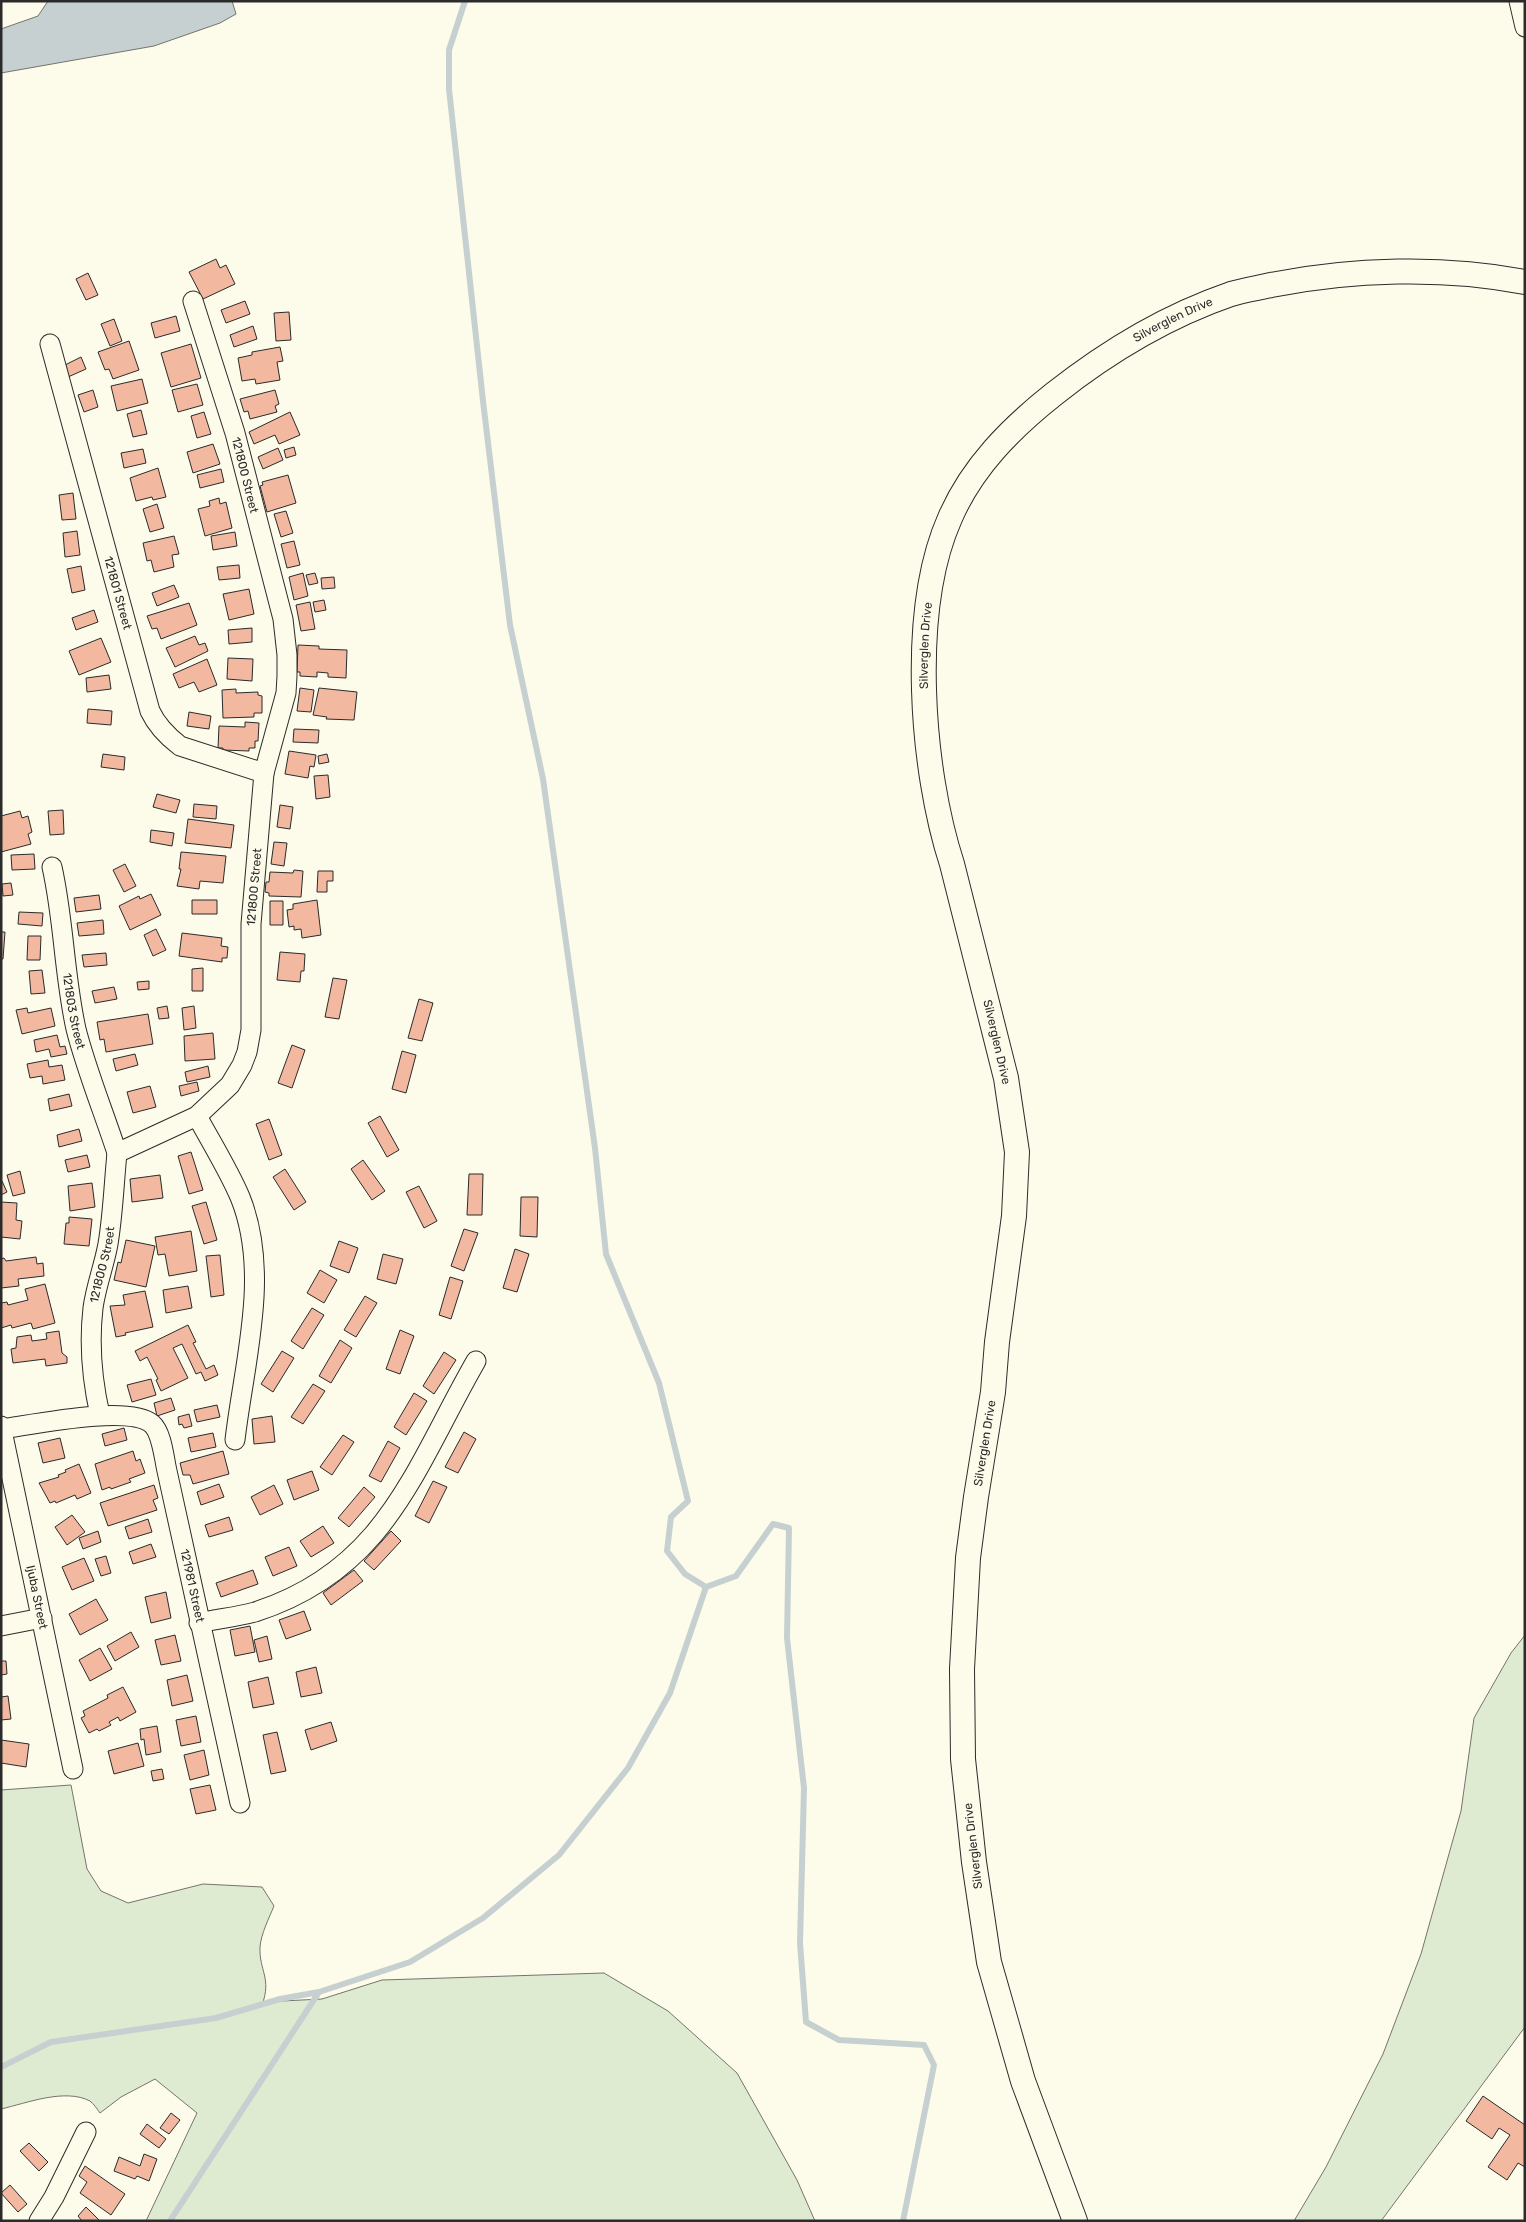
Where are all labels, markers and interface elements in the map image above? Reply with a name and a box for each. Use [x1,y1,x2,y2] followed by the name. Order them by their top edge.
[1131,294,1215,345] street label: Silverglen Drive
[229,436,261,515] street label: 121800 Street
[101,555,135,631] street label: 121801 Street
[917,601,935,689] street label: Silverglen Drive
[244,847,265,927] street label: 121800 Street
[60,972,88,1051] street label: 121803 Street
[980,998,1014,1086] street label: Silverglen Drive
[87,1226,117,1304] street label: 121800 Street
[971,1399,999,1487] street label: Silverglen Drive
[177,1548,207,1624] street label: 121981 Street
[23,1564,51,1631] street label: Ijuba Street
[961,1802,985,1890] street label: Silverglen Drive

